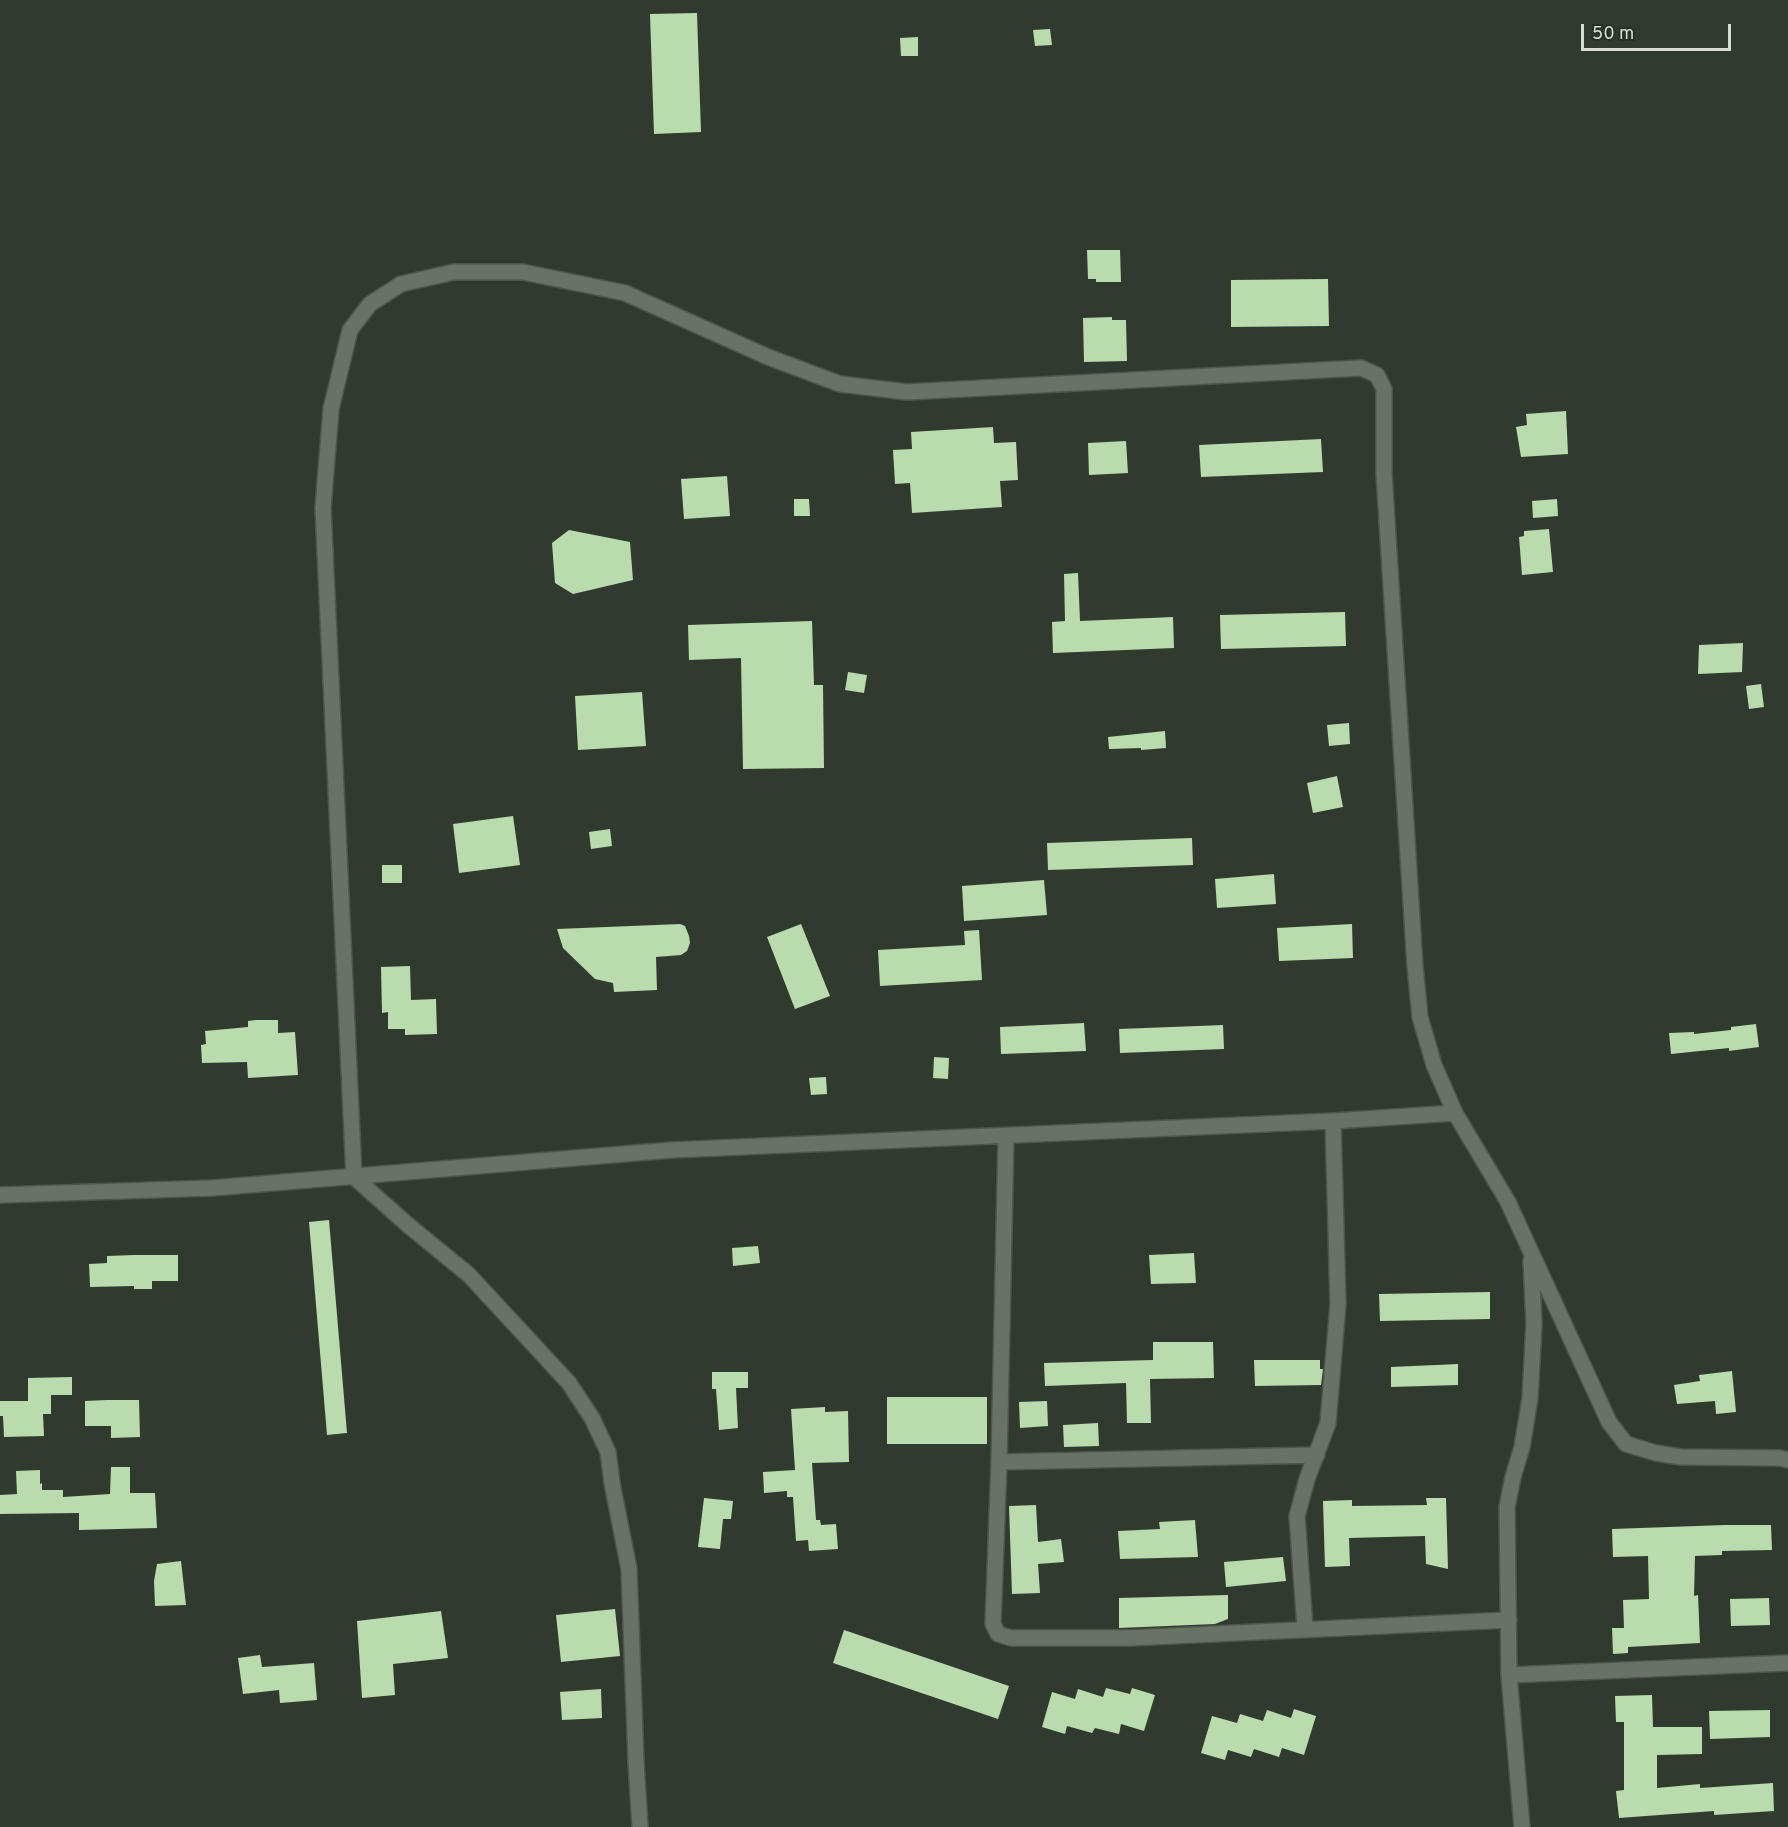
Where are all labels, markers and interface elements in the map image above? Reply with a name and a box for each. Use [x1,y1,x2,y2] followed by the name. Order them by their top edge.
[1584,12,1734,50] scale bar
[1592,23,1634,46] text: 50 m

